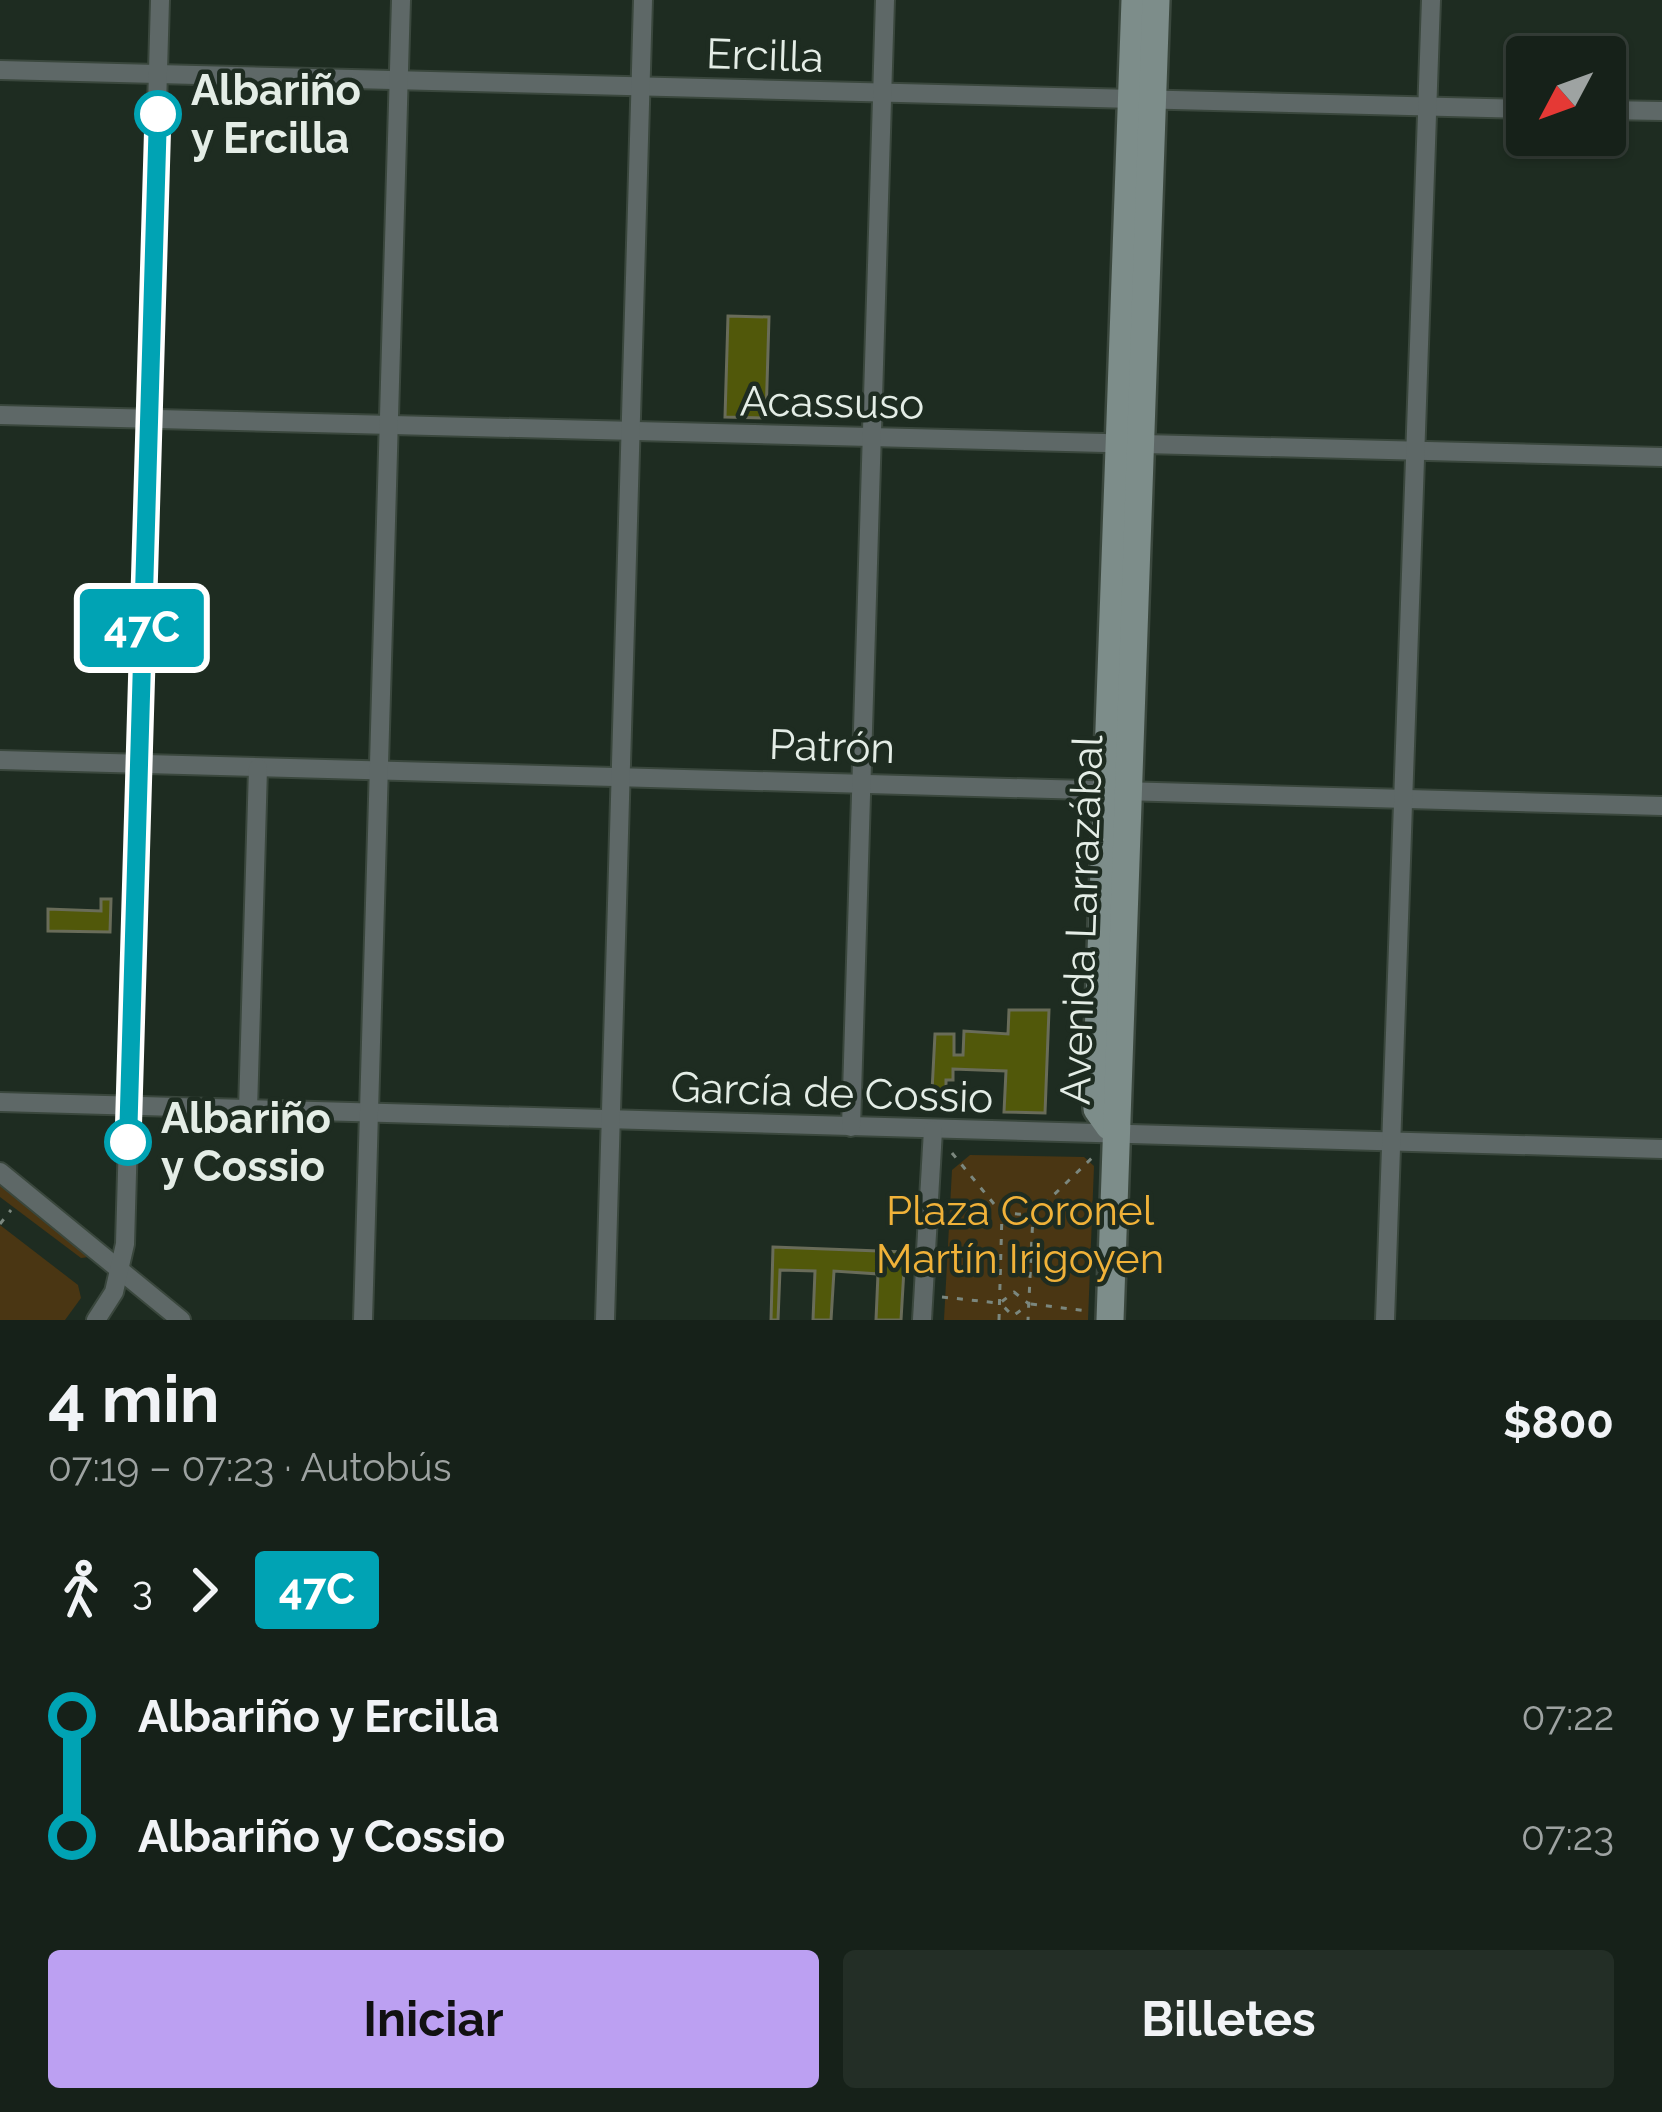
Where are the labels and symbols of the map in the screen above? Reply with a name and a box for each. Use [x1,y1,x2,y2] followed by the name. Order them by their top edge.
[705,29,824,82] street label: Ercilla
[1506,36,1626,156] north arrow
[191,66,361,163] place label: Albariño y Ercilla
[136,92,180,136] marker: Albariño y Ercilla
[739,376,925,429] street label: Acassuso
[73,589,211,667] line badge: 47C
[768,720,896,773] street label: Patrón
[1051,734,1112,1106] street label: Avenida Larrazábal
[670,1062,994,1123] street label: García de Cossio
[161,1094,331,1191] place label: Albariño y Cossio
[106,1120,150,1164] marker: Albariño y Cossio
[876,1186,1164,1283] park label: Plaza Coronel Martín Irigoyen

